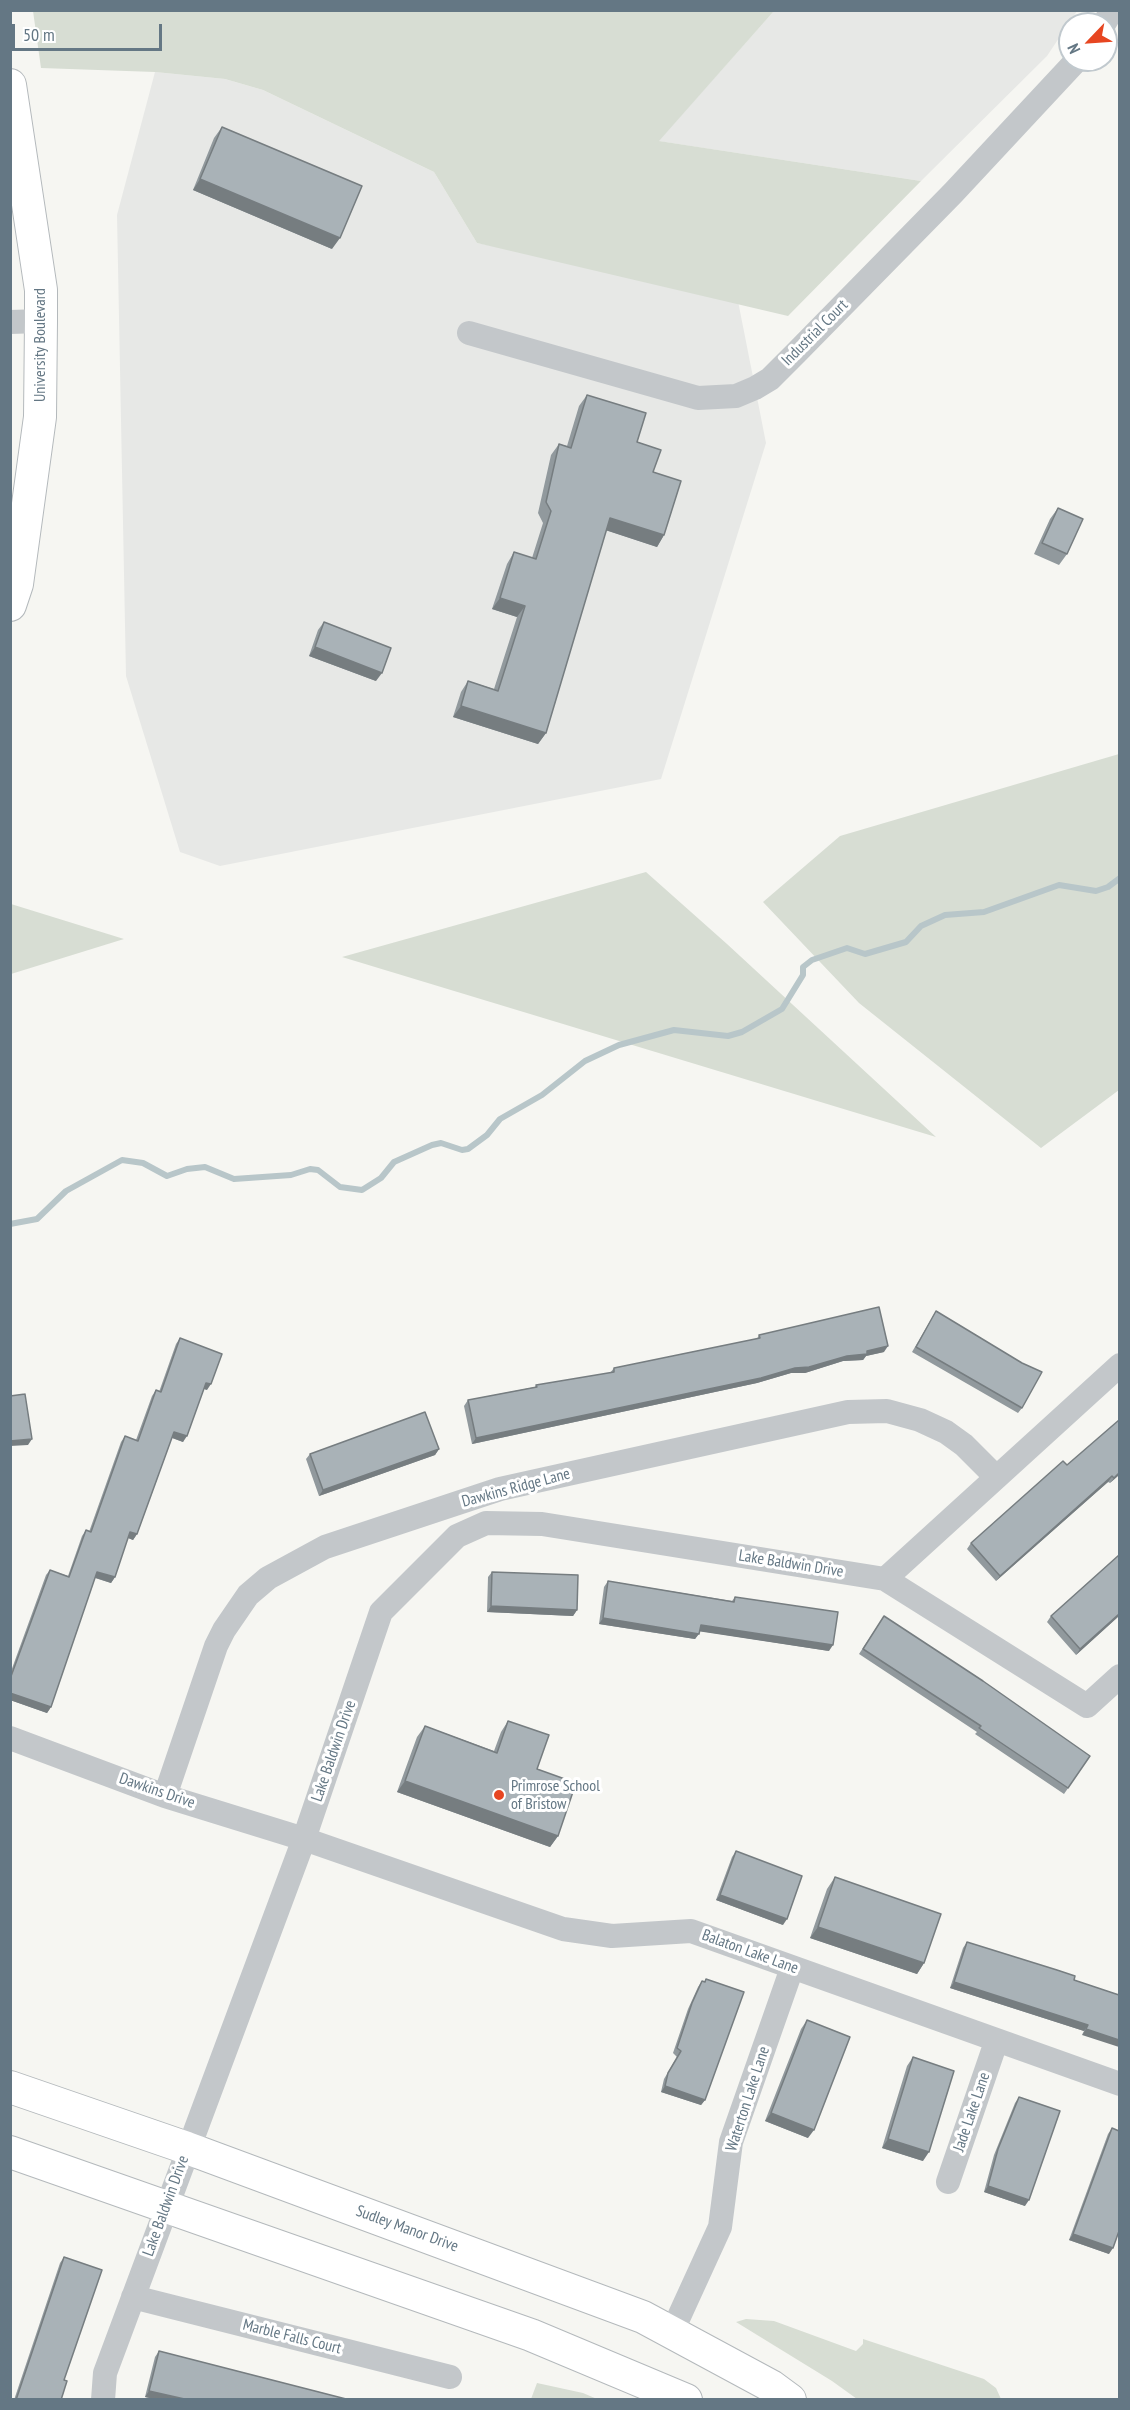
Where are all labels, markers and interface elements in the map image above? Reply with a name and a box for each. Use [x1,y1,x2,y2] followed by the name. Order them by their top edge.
[15,12,165,50] scale bar
[1058,12,1118,72] north arrow
[23,23,55,46] text: 50 m
[1063,41,1084,57] text: N
[30,288,50,402] street label: University Boulevard
[778,296,852,370] street label: Industrial Court
[460,1464,572,1512] street label: Dawkins Ridge Lane
[737,1546,845,1582] street label: Lake Baldwin Drive
[308,1698,360,1804] street label: Lake Baldwin Drive
[117,1769,197,1813] street label: Dawkins Drive
[511,1776,600,1814] place label: Primrose School of Bristow
[492,1788,506,1802] marker: Primrose School of Bristow
[699,1926,801,1978] street label: Balaton Lake Lane
[722,2044,774,2154] street label: Waterton Lake Lane
[949,2070,995,2154] street label: Jade Lake Lane
[139,2153,193,2259] street label: Lake Baldwin Drive
[353,2202,461,2256] street label: Sudley Manor Drive
[241,2315,343,2359] street label: Marble Falls Court

